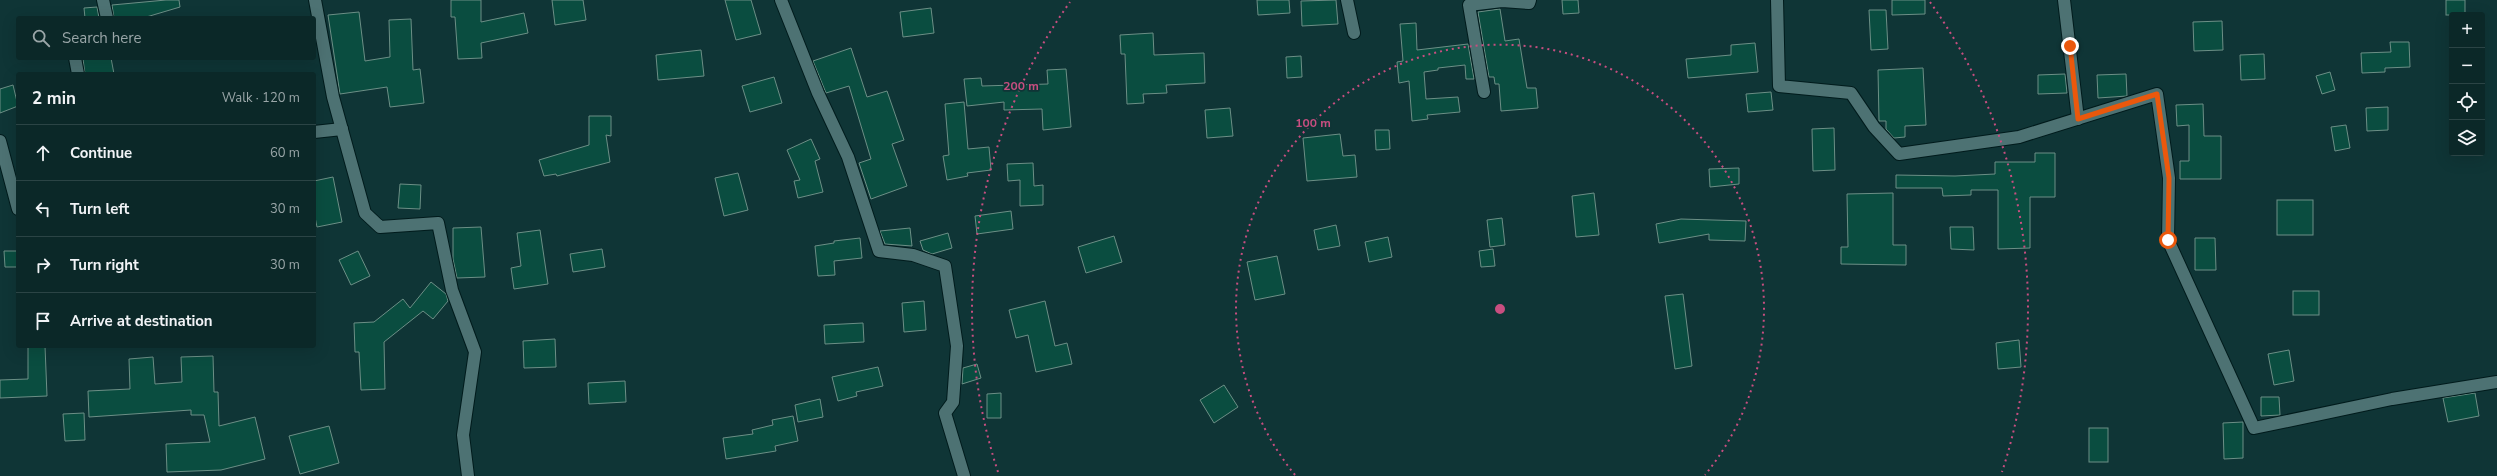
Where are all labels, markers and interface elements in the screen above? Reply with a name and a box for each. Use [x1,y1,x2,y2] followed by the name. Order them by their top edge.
[2449,12,2485,156] map controls
[2449,12,2485,48] button: +
[16,16,316,60] search box
[30,27,52,49] icon: search
[62,28,142,48] text: Search here
[2061,37,2079,55] route end
[2449,48,2485,84] button: −
[1003,78,1039,94] text: 200 m
[2449,84,2485,120] button: locate
[32,87,76,110] text: 2 min
[222,89,300,107] text: Walk · 120 m
[1295,115,1331,131] text: 100 m
[2449,120,2485,156] button: layers
[32,142,54,164] icon: ahead
[70,143,132,163] text: Continue
[270,144,300,162] text: 60 m
[32,198,54,220] icon: left
[70,199,129,219] text: Turn left
[270,200,300,218] text: 30 m
[2159,231,2177,249] route start
[32,254,54,276] icon: right
[70,255,139,275] text: Turn right
[270,256,300,274] text: 30 m
[1493,302,1507,316] centre of rings
[32,310,54,332] icon: arrive
[70,311,213,331] text: Arrive at destination

